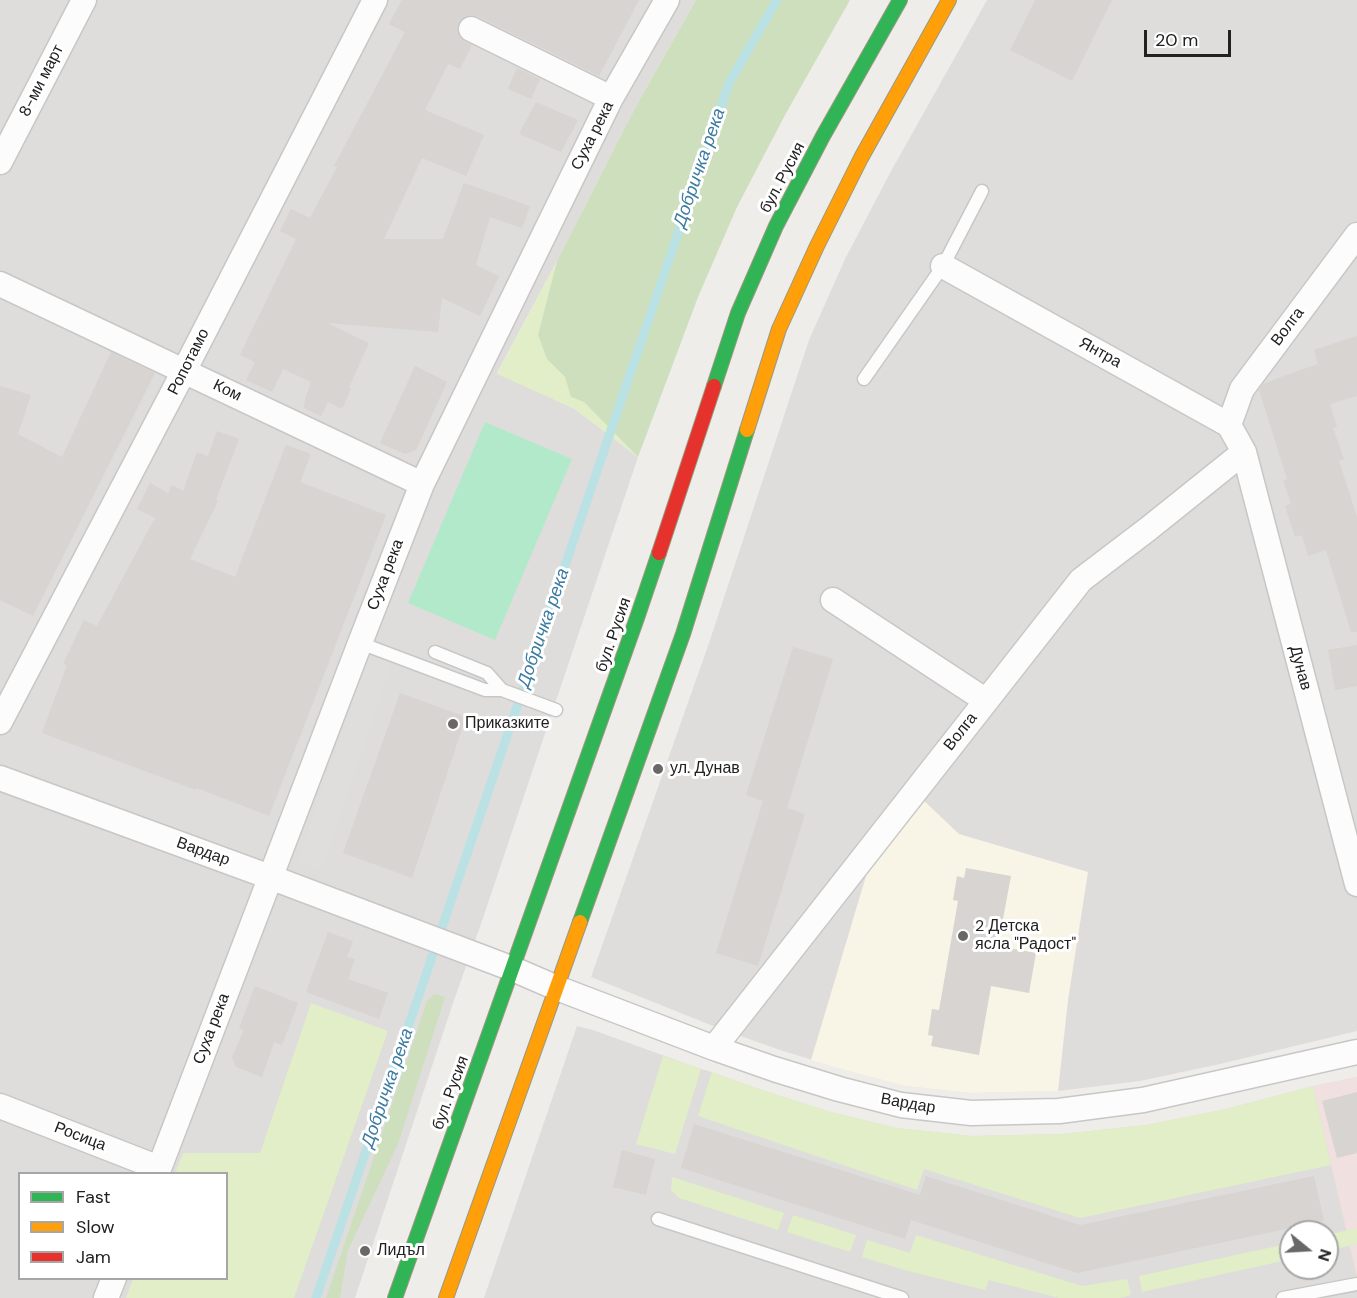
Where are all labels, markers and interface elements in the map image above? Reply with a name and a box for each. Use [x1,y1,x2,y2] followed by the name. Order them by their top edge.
[1147,18,1234,56] scale bar
[1155,28,1198,52] text: 20 m
[16,42,68,120] street label: 8-ми март
[568,98,618,174] street label: Суха река
[670,106,730,230] water label: Добричка река
[756,139,810,217] street label: бул. Русия
[1267,304,1309,350] street label: Волга
[164,326,214,398] street label: Ропотамо
[1075,334,1125,372] street label: Янтра
[210,376,244,406] street label: Ком
[364,537,408,613] street label: Суха река
[514,566,574,690] water label: Добричка река
[592,595,636,675] street label: бул. Русия
[1285,644,1315,692] street label: Дунав
[940,709,982,755] street label: Волга
[465,714,550,734] place label: Приказките
[446,717,460,731] marker: Приказките
[670,759,740,779] place label: ул. Дунав
[651,762,665,776] marker: ул. Дунав
[174,834,232,870] street label: Вардар
[975,917,1076,955] place label: 2 Детска ясла "Радост"
[956,929,970,943] marker: 2 Детска ясла "Радост"
[190,991,234,1067] street label: Суха река
[358,1026,418,1150] water label: Добричка река
[429,1053,473,1133] street label: бул. Русия
[879,1090,937,1118] street label: Вардар
[51,1118,109,1156] street label: Росица
[18,1172,228,1280] legend
[76,1185,111,1209] text: Fast
[76,1215,115,1239] text: Slow
[1279,1220,1339,1280] north arrow
[377,1241,425,1261] place label: Лидъл
[358,1244,372,1258] marker: Лидъл
[76,1245,111,1269] text: Jam
[1313,1246,1336,1264] text: N

